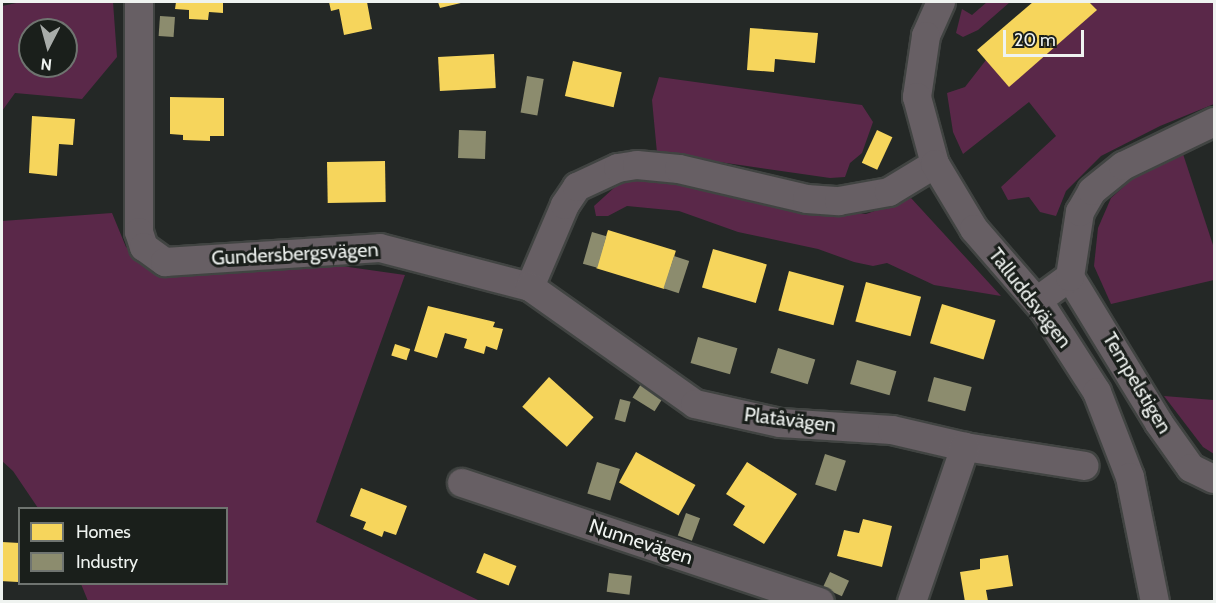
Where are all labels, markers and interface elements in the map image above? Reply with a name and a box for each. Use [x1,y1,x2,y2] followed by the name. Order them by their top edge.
[18,18,78,78] north arrow
[1006,18,1087,56] scale bar
[1014,29,1056,51] text: 20 m
[40,54,53,74] text: N
[211,238,379,270] street label: Gundersbergsvägen
[984,243,1076,353] street label: Talluddsvägen
[1097,328,1177,438] street label: Tempelstigen
[743,402,837,438] street label: Platåvägen
[18,507,228,585] legend
[586,514,696,570] street label: Nunnevägen
[76,521,131,543] text: Homes
[76,551,138,573] text: Industry

